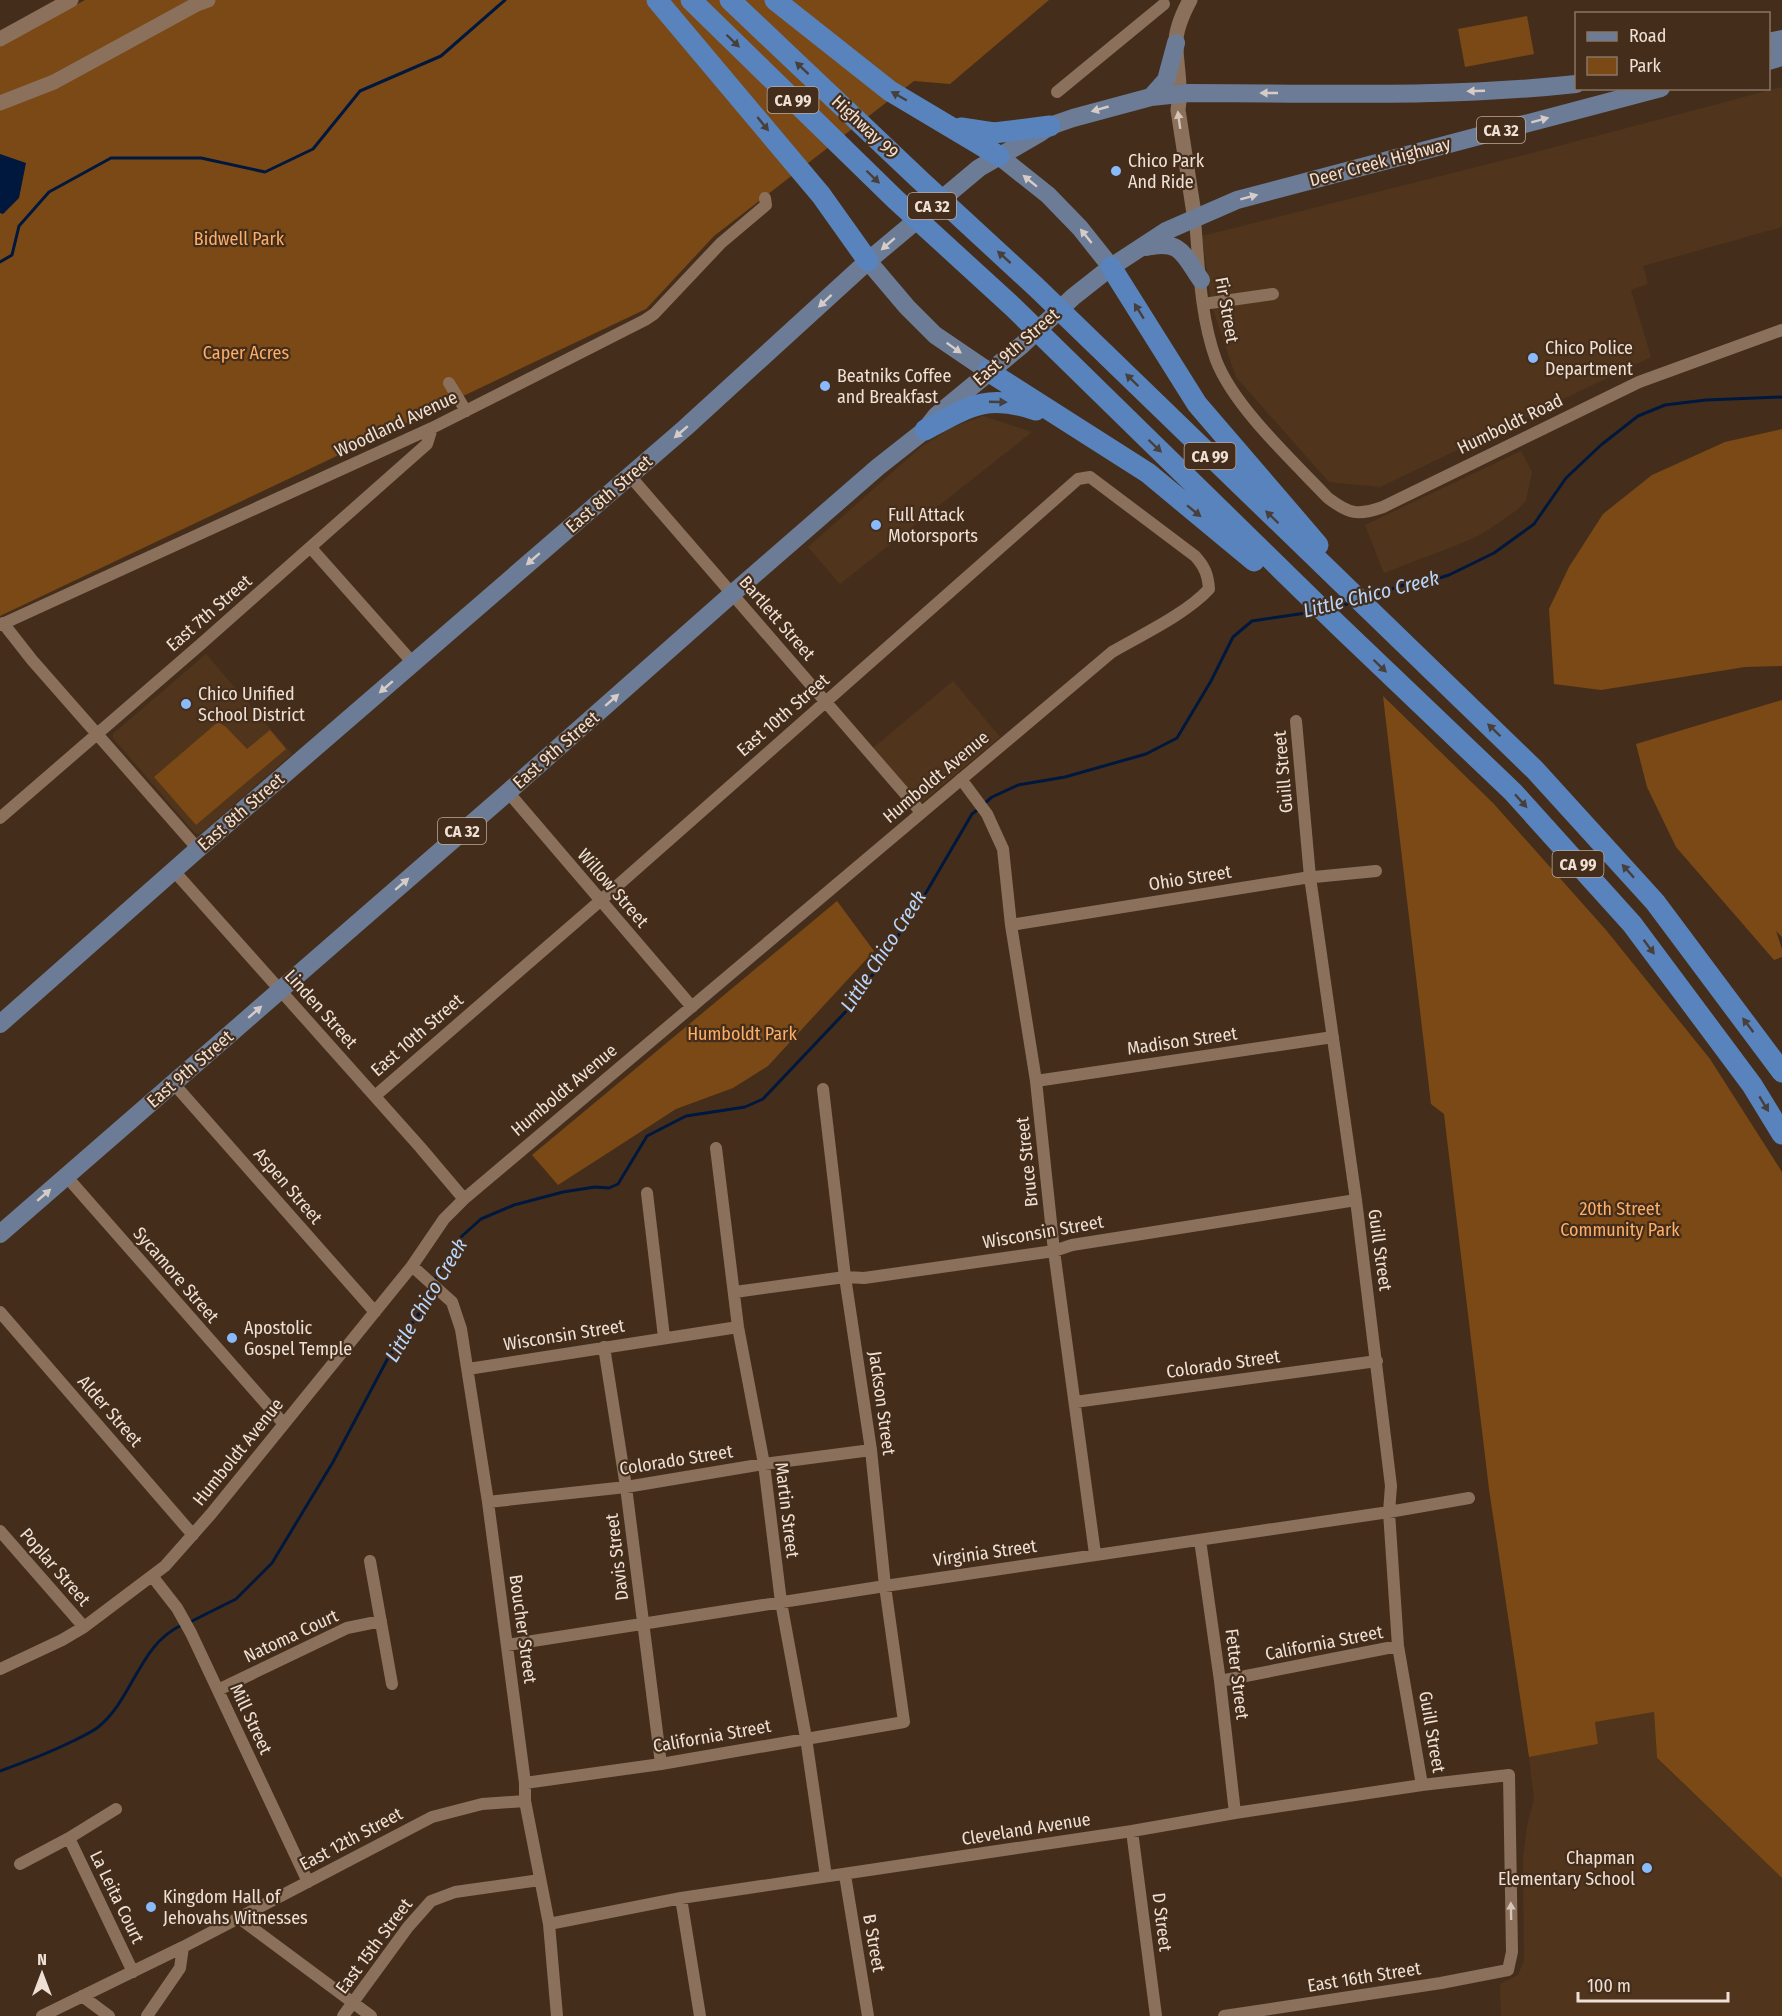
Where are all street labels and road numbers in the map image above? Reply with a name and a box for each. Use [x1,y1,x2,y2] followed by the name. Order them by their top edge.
[768,87,818,113] road number: CA 99
[827,91,903,163] street label: Highway 99
[1477,117,1525,143] road number: CA 32
[1307,133,1453,191] street label: Deer Creek Highway
[908,193,956,219] road number: CA 32
[1210,275,1244,345] street label: Fir Street
[968,303,1064,391] street label: East 9th Street
[331,386,461,462] street label: Woodland Avenue
[1454,389,1566,459] street label: Humboldt Road
[1184,443,1236,469] road number: CA 99
[561,450,657,538] street label: East 8th Street
[162,570,256,656] street label: East 7th Street
[734,571,820,665] street label: Bartlett Street
[732,669,834,761] street label: East 10th Street
[508,706,604,794] street label: East 9th Street
[878,726,994,828] street label: Humboldt Avenue
[1268,730,1298,814] street label: Guill Street
[193,768,289,856] street label: East 8th Street
[438,818,486,844] road number: CA 32
[573,844,653,932] street label: Willow Street
[1552,851,1604,877] road number: CA 99
[1147,861,1233,895] street label: Ohio Street
[280,965,362,1053] street label: Linden Street
[366,989,468,1081] street label: East 10th Street
[1126,1022,1239,1060] street label: Madison Street
[142,1025,238,1113] street label: East 9th Street
[506,1039,622,1141] street label: Humboldt Avenue
[1011,1116,1043,1208] street label: Bruce Street
[249,1143,327,1229] street label: Aspen Street
[1363,1208,1397,1292] street label: Guill Street
[981,1211,1105,1253] street label: Wisconsin Street
[128,1223,224,1327] street label: Sycamore Street
[502,1315,626,1355] street label: Wisconsin Street
[1165,1345,1281,1383] street label: Colorado Street
[864,1350,900,1457] street label: Jackson Street
[73,1371,147,1451] street label: Alder Street
[188,1394,288,1510] street label: Humboldt Avenue
[618,1440,734,1480] street label: Colorado Street
[770,1461,804,1559] street label: Martin Street
[601,1512,633,1602] street label: Davis Street
[15,1523,95,1611] street label: Poplar Street
[932,1535,1038,1571] street label: Virginia Street
[504,1573,542,1685] street label: Boucher Street
[240,1605,342,1667] street label: Natoma Court
[1263,1621,1385,1665] street label: California Street
[1221,1627,1253,1721] street label: Fetter Street
[225,1680,277,1758] street label: Mill Street
[1414,1690,1450,1775] street label: Guill Street
[651,1715,773,1757] street label: California Street
[296,1803,406,1875] street label: East 12th Street
[960,1808,1092,1850] street label: Cleveland Avenue
[85,1847,149,1947] street label: La Leita Court
[1147,1891,1177,1953] street label: D Street
[331,1894,417,1998] street label: East 15th Street
[858,1912,890,1974] street label: B Street
[1306,1957,1422,1997] street label: East 16th Street

